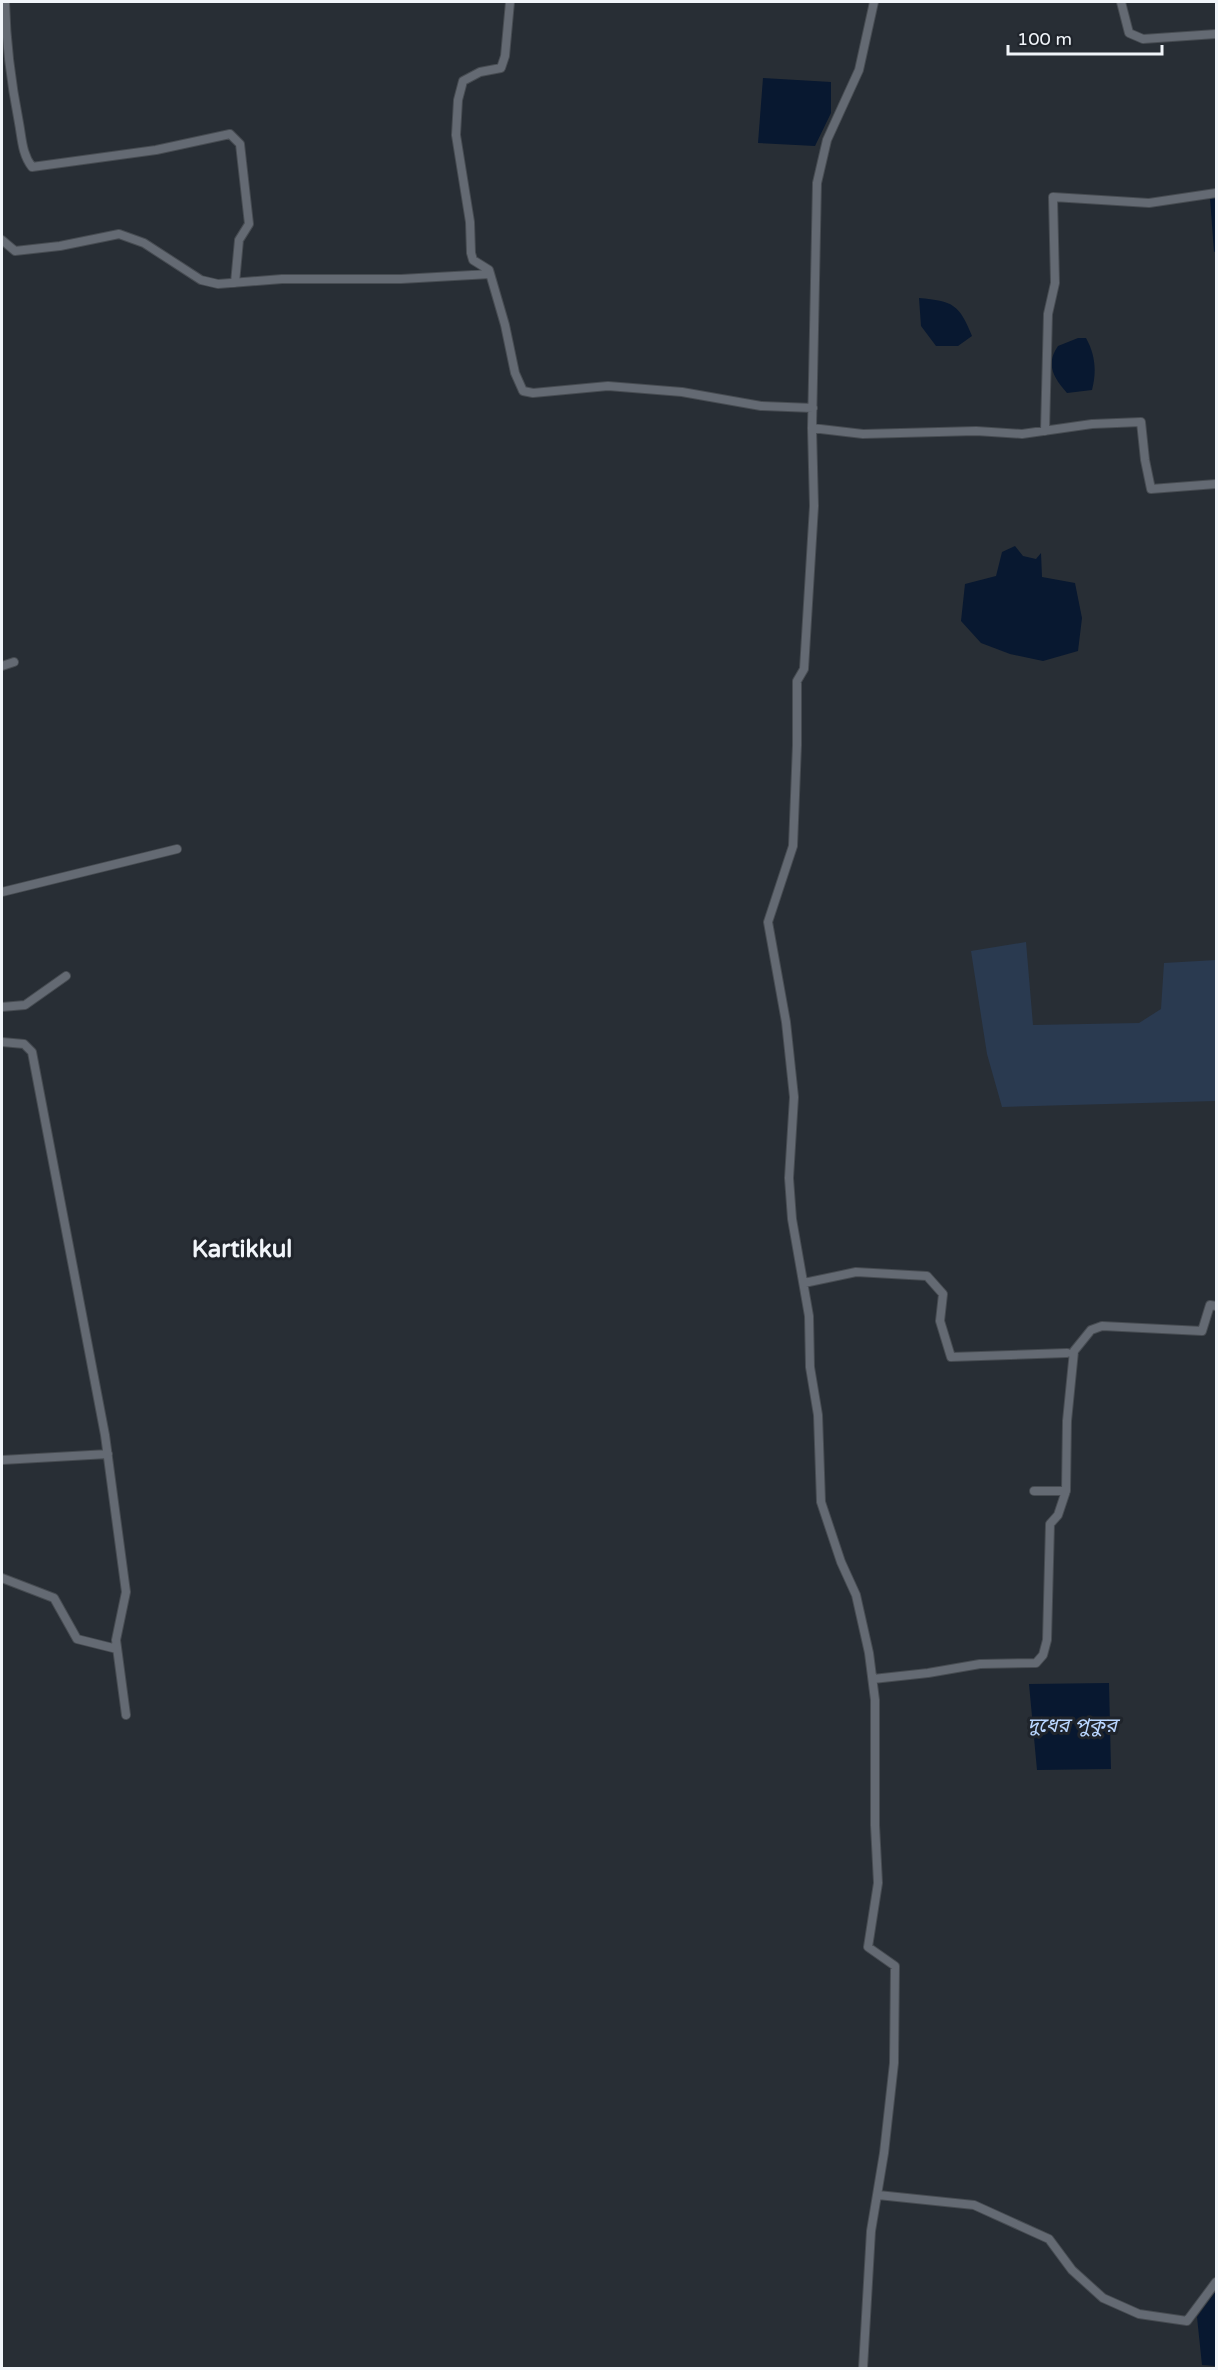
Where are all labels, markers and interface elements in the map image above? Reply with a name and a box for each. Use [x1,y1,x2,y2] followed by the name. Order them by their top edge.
[1008,18,1162,56] scale bar
[1017,28,1072,50] text: 100 m
[192,1235,292,1264] district label: Kartikkul
[1027,1714,1121,1738] water label: দুধের পুকুর

